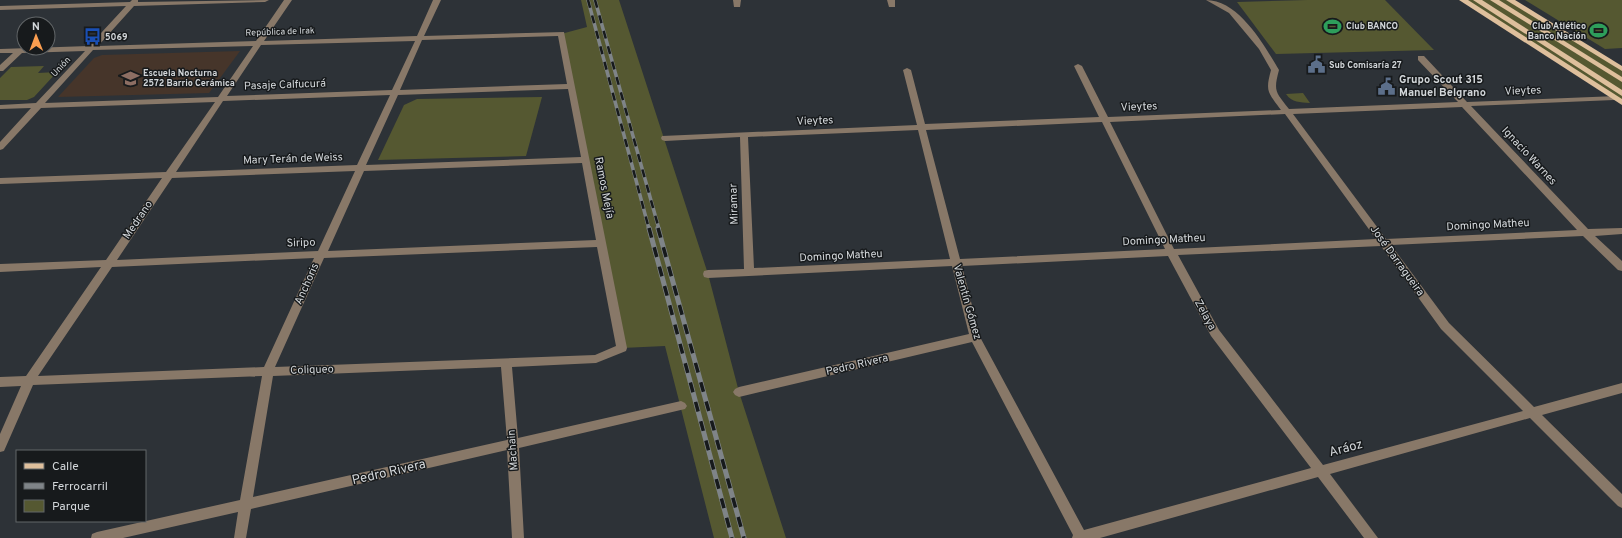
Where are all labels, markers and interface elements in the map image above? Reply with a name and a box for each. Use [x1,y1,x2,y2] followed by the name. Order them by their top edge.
[16,16,56,56] north arrow
[1323,16,1343,36] sports icon: Club BANCO
[32,20,40,34] text: N
[1346,21,1398,32] place label: Club BANCO
[1528,21,1586,42] place label: Club Atlético Banco Nación
[1589,21,1609,41] sports icon: Club Atlético Banco Nación
[245,25,315,39] street label: República de Irak
[82,27,102,47] bus stop icon: 5069
[105,32,127,43] place label: 5069
[49,55,73,79] street label: Unión
[1306,55,1326,75] public building icon: Sub Comisaría 27
[1329,60,1402,71] place label: Sub Comisaría 27
[120,68,140,88] school or university icon: Escuela Nocturna 2572 Barrio Cerámica
[143,68,235,89] place label: Escuela Nocturna 2572 Barrio Cerámica
[1399,73,1486,100] place label: Grupo Scout 315 Manuel Belgrano
[1376,76,1396,96] public building icon: Grupo Scout 315 Manuel Belgrano
[244,77,326,93] street label: Pasaje Calfucurá
[1504,83,1542,99] street label: Vieytes
[1120,99,1158,115] street label: Vieytes
[796,113,834,129] street label: Vieytes
[1498,124,1560,188] street label: Ignacio Warnes
[243,150,343,168] street label: Mary Terán de Weiss
[591,156,617,220] street label: Ramos Mejía
[726,182,742,225] street label: Miramar
[120,198,156,242] street label: Medrano
[1446,216,1530,234] street label: Domingo Matheu
[1367,223,1427,299] street label: José Darragueira
[1122,231,1206,249] street label: Domingo Matheu
[286,235,316,251] street label: Siripo
[799,247,883,265] street label: Domingo Matheu
[292,261,322,307] street label: Anchoris
[950,263,984,341] street label: Valentín Gómez
[1191,297,1219,333] street label: Zelaya
[824,351,890,379] street label: Pedro Rivera
[290,362,334,378] street label: Coliqueo
[505,429,521,471] street label: Machain
[1327,437,1365,461] street label: Aráoz
[16,450,146,522] legend
[351,457,427,489] street label: Pedro Rivera
[52,459,79,475] text: Calle
[52,479,108,495] text: Ferrocarril
[52,499,90,515] text: Parque

